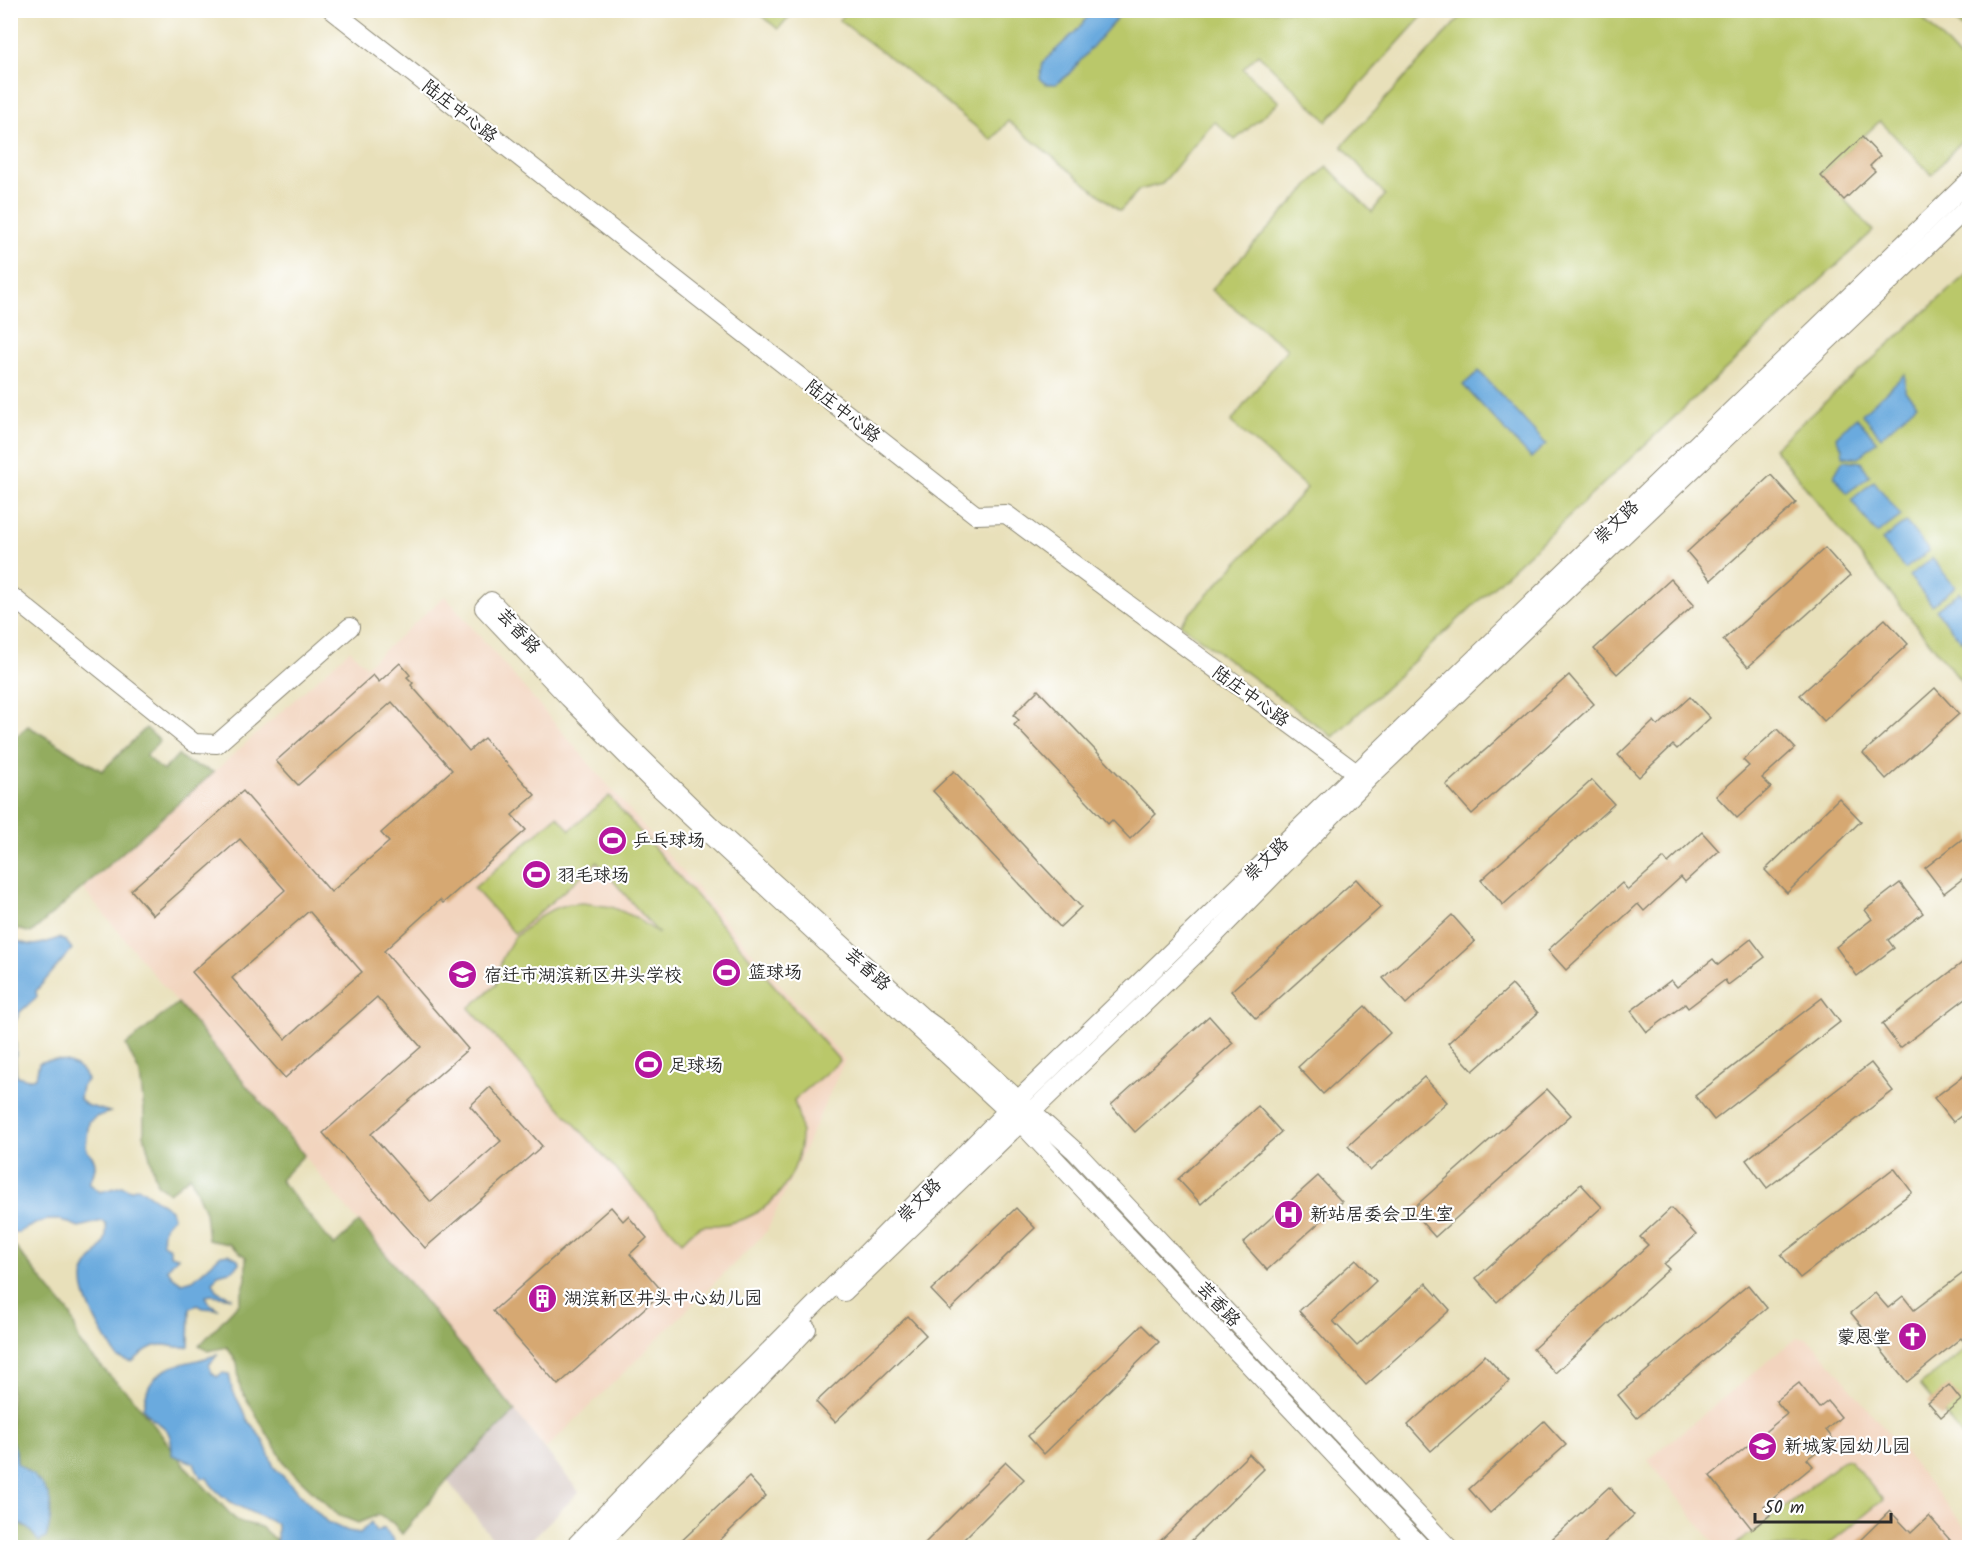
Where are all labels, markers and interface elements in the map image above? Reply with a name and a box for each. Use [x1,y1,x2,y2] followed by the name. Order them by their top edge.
[415,73,503,151] street label: 陆庄中心路
[798,373,886,451] street label: 陆庄中心路
[1588,494,1647,552] street label: 崇文路
[489,602,547,662] street label: 芸香路
[1205,659,1295,735] street label: 陆庄中心路
[596,824,628,856] sports icon: 乒乓球场
[633,827,705,856] place label: 乒乓球场
[1238,831,1297,889] street label: 崇文路
[520,859,552,891] sports icon: 羽毛球场
[557,862,629,891] place label: 羽毛球场
[837,941,897,999] street label: 芸香路
[711,956,743,988] sports icon: 篮球场
[447,959,479,991] school or university icon: 宿迁市湖滨新区井头学校
[748,959,802,988] place label: 篮球场
[484,962,682,991] place label: 宿迁市湖滨新区井头学校
[632,1049,664,1081] sports icon: 足球场
[669,1052,723,1081] place label: 足球场
[891,1172,949,1230] street label: 崇文路
[1273,1198,1305,1230] hospital icon: 新站居委会卫生室
[1310,1201,1454,1230] place label: 新站居委会卫生室
[1189,1275,1247,1335] street label: 芸香路
[527,1282,559,1314] building icon: 湖滨新区井头中心幼儿园
[564,1285,762,1314] place label: 湖滨新区井头中心幼儿园
[1896,1321,1928,1353] church icon: 蒙恩堂
[1837,1324,1891,1353] place label: 蒙恩堂
[1747,1430,1779,1462] school or university icon: 新城家园幼儿园
[1784,1433,1910,1462] place label: 新城家园幼儿园
[1755,1486,1892,1524] scale bar
[1764,1494,1804,1523] text: 50 m

